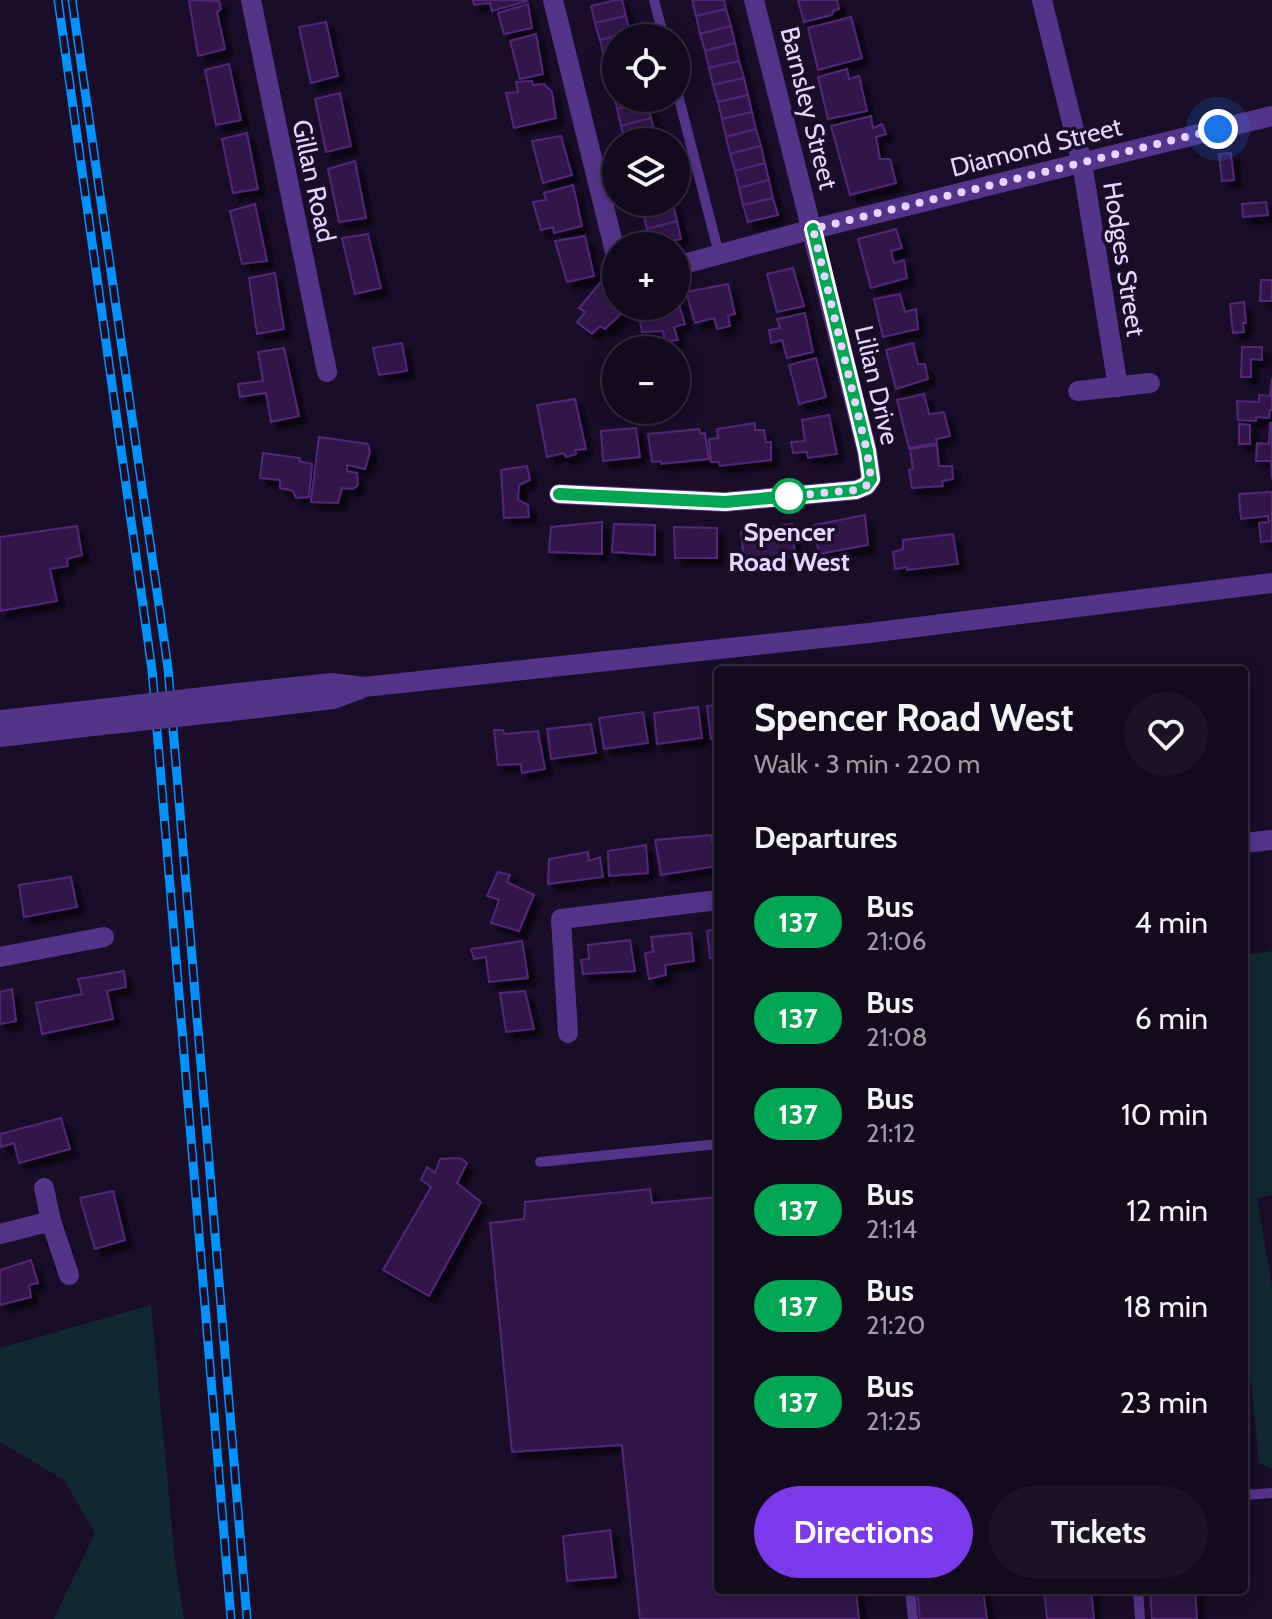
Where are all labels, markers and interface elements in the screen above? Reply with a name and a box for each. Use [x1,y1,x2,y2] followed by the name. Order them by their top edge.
[773,23,845,193] street label: Barnsley Street
[602,24,690,424] map controls
[602,24,690,112] button: locate
[1198,109,1238,149] your location
[947,110,1125,184] street label: Diamond Street
[285,117,343,245] street label: Gillan Road
[602,128,690,216] button: layers
[1096,179,1152,339] street label: Hodges Street
[602,232,690,320] button: +
[848,322,906,448] street label: Lilian Drive
[602,336,690,424] button: −
[772,479,806,513] marker: Spencer Road West
[728,516,850,578] place label: Spencer Road West
[1124,692,1208,776] button: heart
[754,694,1074,741] text: Spencer Road West
[754,748,980,780] text: Walk · 3 min · 220 m
[754,819,898,856] text: Departures
[866,888,914,925] text: Bus
[1134,904,1208,941] text: 4 min
[778,905,818,939] text: 137
[866,925,926,957] text: 21:06
[866,984,914,1021] text: Bus
[1135,1000,1208,1037] text: 6 min
[778,1001,818,1035] text: 137
[866,1021,927,1053] text: 21:08
[866,1080,914,1117] text: Bus
[1121,1096,1208,1133] text: 10 min
[778,1097,818,1131] text: 137
[866,1117,916,1149] text: 21:12
[866,1176,914,1213] text: Bus
[1126,1192,1208,1229] text: 12 min
[778,1193,818,1227] text: 137
[866,1213,917,1245] text: 21:14
[866,1272,914,1309] text: Bus
[1124,1288,1208,1325] text: 18 min
[778,1289,818,1323] text: 137
[866,1309,925,1341] text: 21:20
[866,1368,914,1405] text: Bus
[1120,1384,1208,1421] text: 23 min
[778,1385,818,1419] text: 137
[866,1405,921,1437] text: 21:25
[754,1486,973,1578] button: Directions
[989,1486,1208,1578] button: Tickets

